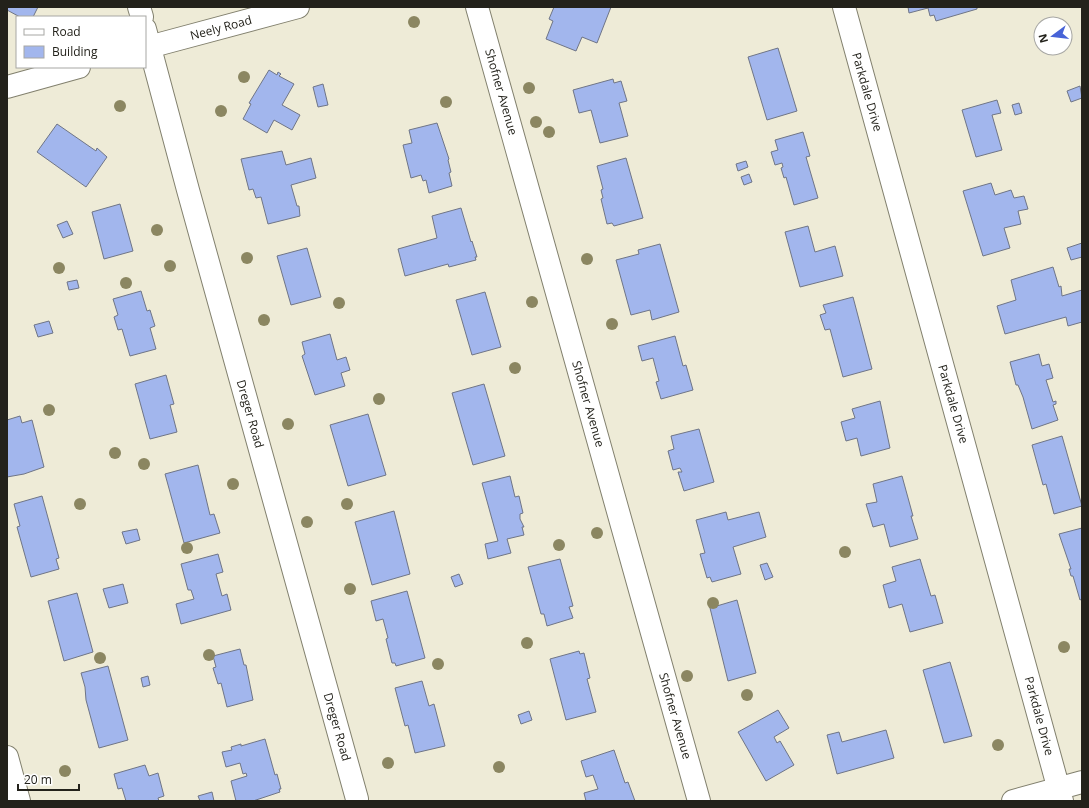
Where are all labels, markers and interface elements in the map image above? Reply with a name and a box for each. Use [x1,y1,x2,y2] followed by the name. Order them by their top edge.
[188,11,254,44] street label: Neely Road
[16,16,146,68] legend
[1033,16,1073,56] north arrow
[52,23,81,40] text: Road
[1034,32,1051,45] text: N
[52,43,98,60] text: Building
[481,47,522,137] street label: Shofner Avenue
[848,50,887,134] street label: Parkdale Drive
[568,359,609,449] street label: Shofner Avenue
[934,362,973,446] street label: Parkdale Drive
[233,378,268,450] street label: Dreger Road
[655,671,696,761] street label: Shofner Avenue
[1021,674,1058,758] street label: Parkdale Drive
[320,691,355,763] street label: Dreger Road
[18,766,79,792] scale bar
[24,771,52,788] text: 20 m

